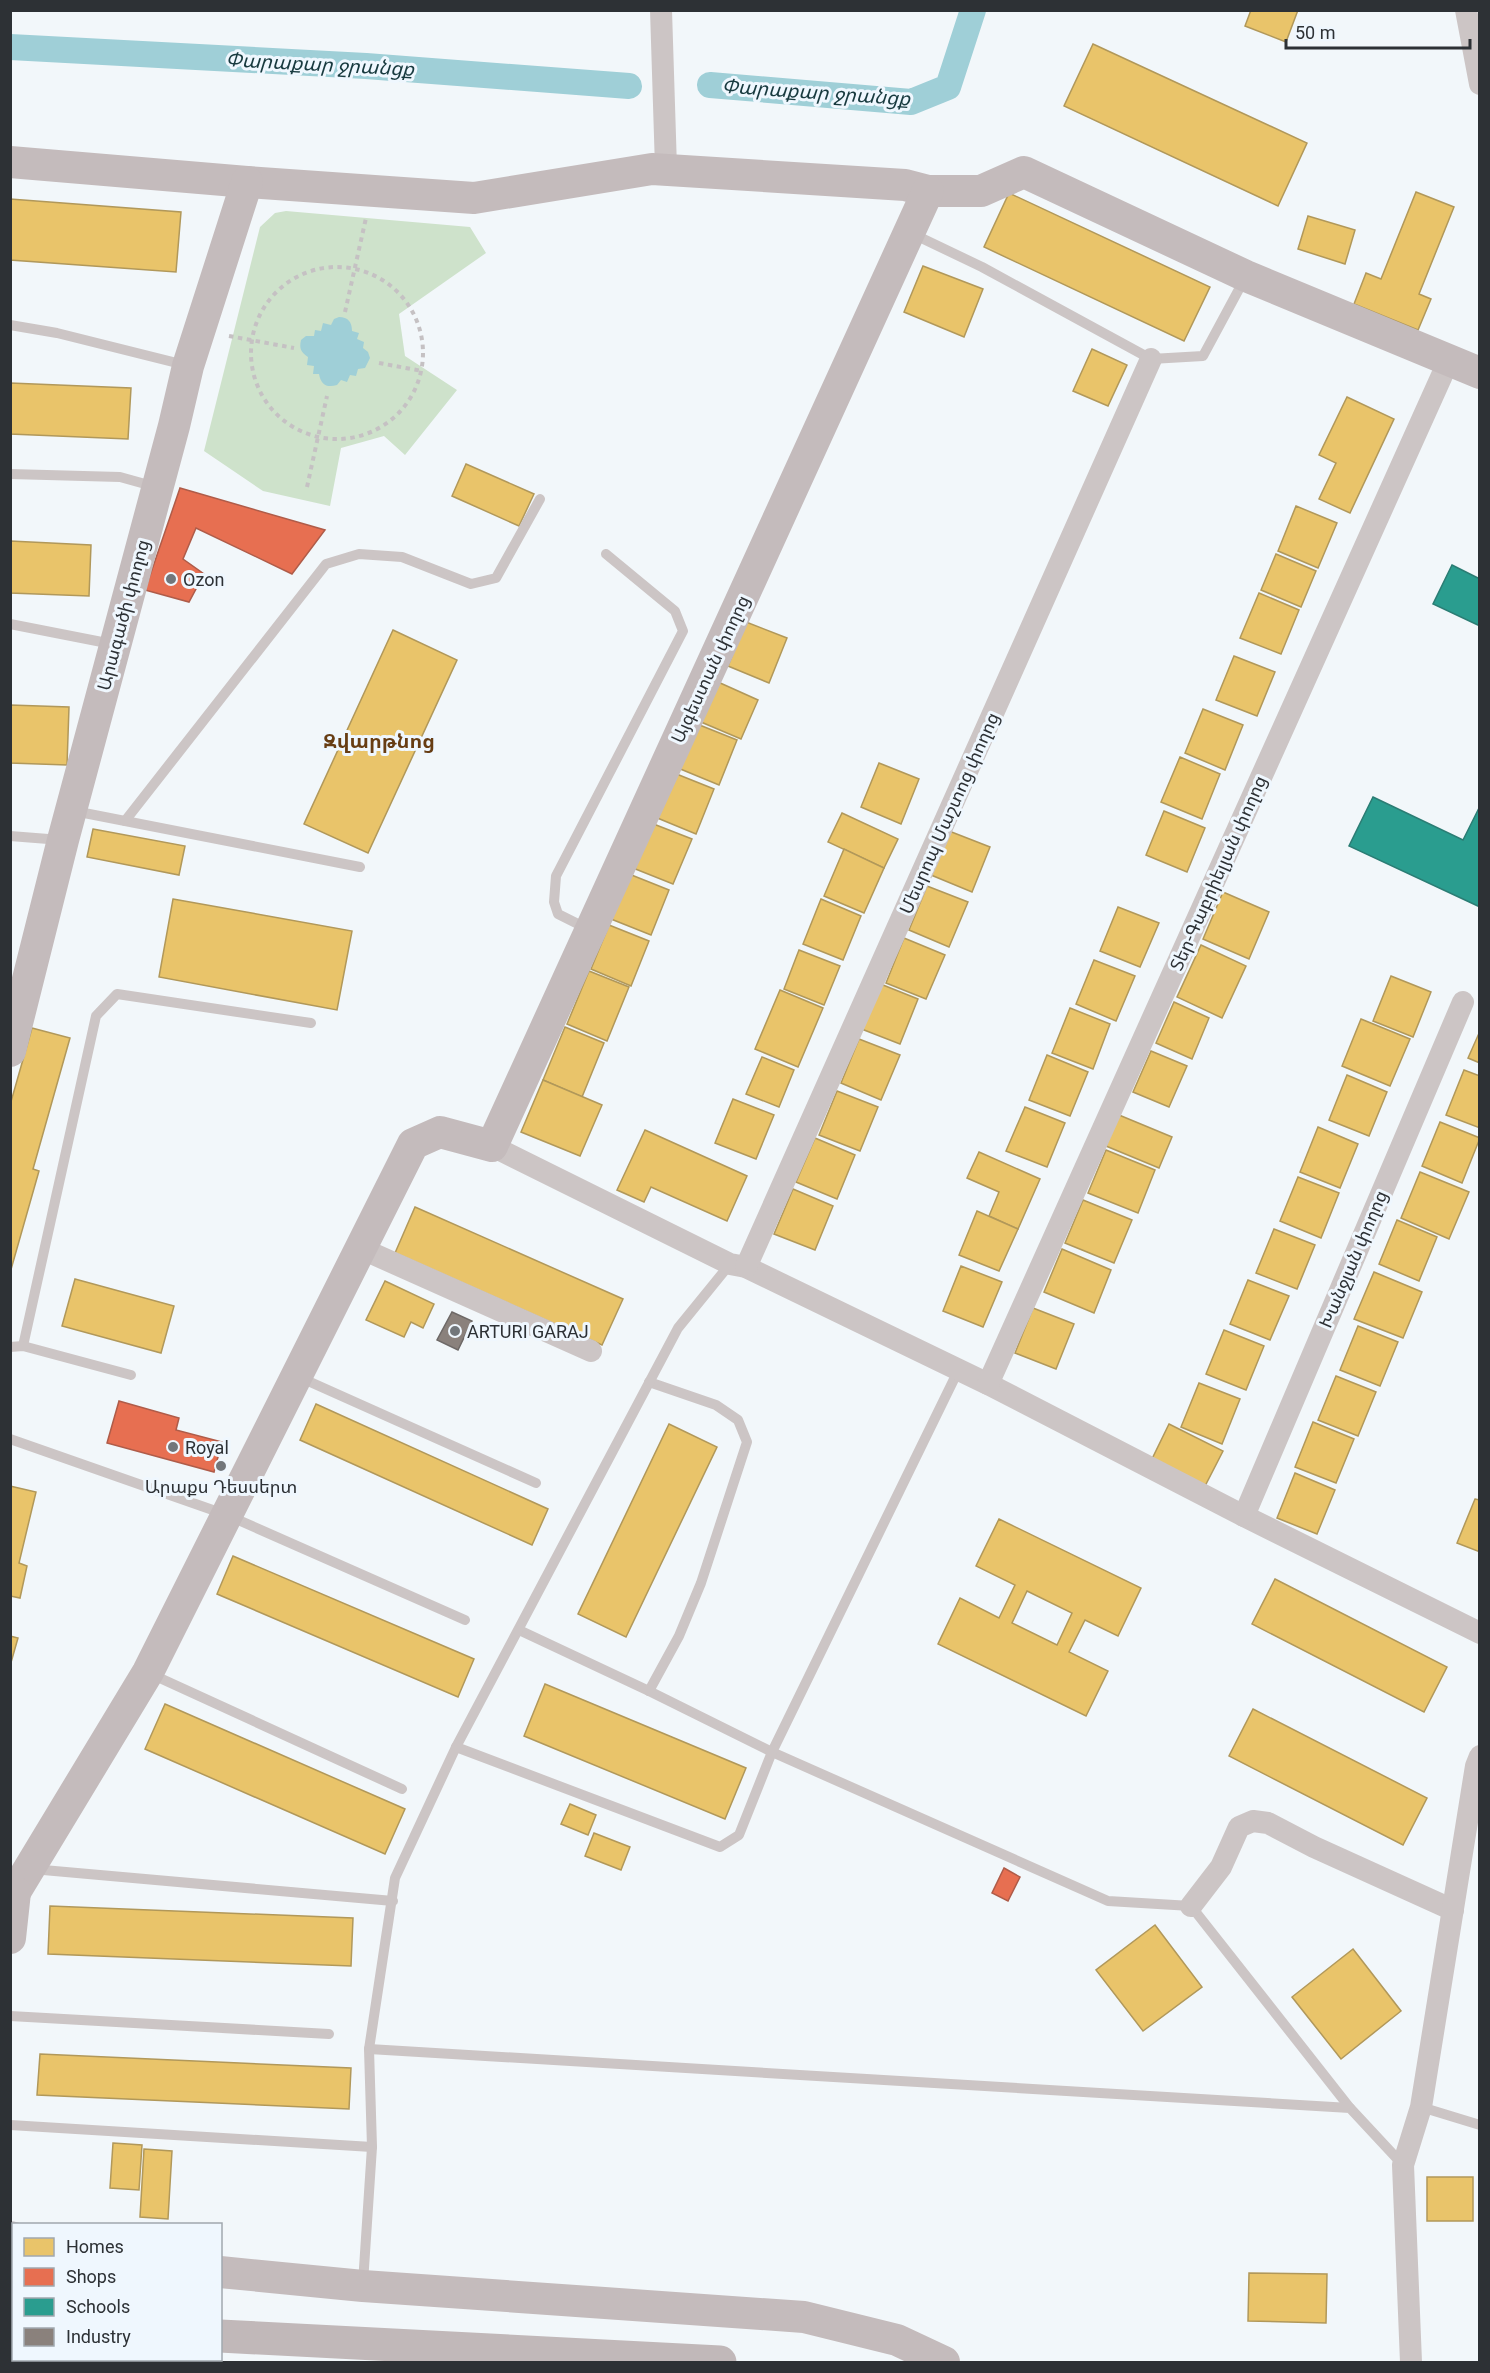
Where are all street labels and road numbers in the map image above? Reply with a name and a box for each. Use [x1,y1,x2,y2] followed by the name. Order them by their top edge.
[93,537,153,693] street label: Արագածի փողոց
[667,592,753,746] street label: Այգեստան փողոց
[895,709,1003,917] street label: Մեսրոպ Մաշտոց փողոց
[1165,772,1271,974] street label: Տեր-Գաբրիելյան փողոց
[1315,1187,1391,1331] street label: Խանջյան փողոց

